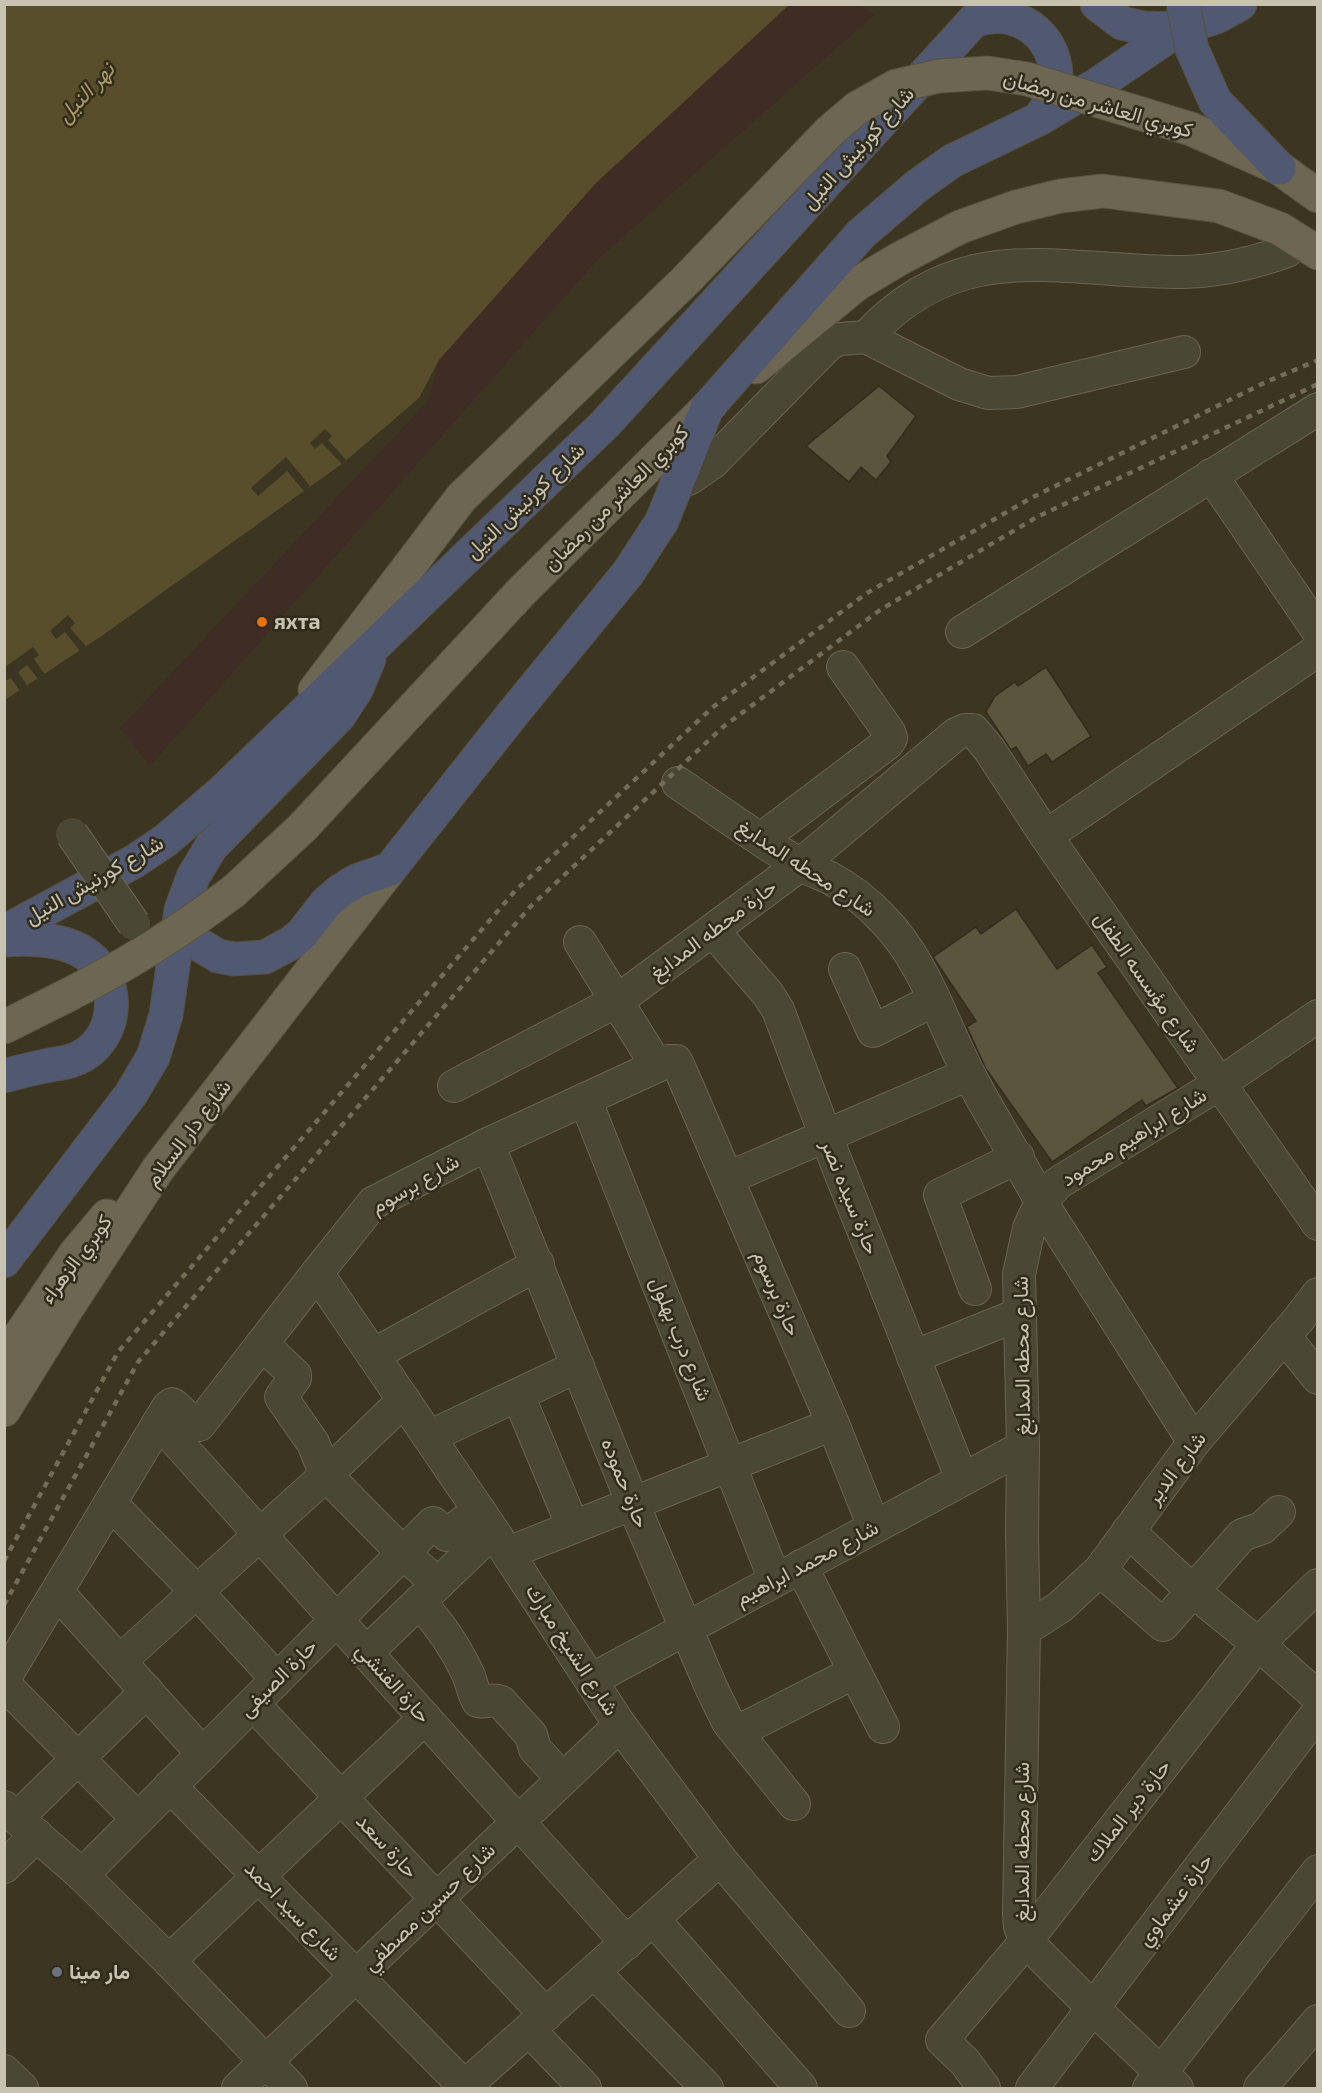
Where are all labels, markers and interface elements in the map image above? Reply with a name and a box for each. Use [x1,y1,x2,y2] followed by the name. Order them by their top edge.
[50,55,121,128] water label: نهر النيل
[999,64,1196,147] street label: كوبري العاشر من رمضان
[795,81,921,215] street label: شارع كورنيش النيل
[537,419,697,579] street label: كوبري العاشر من رمضان
[459,437,591,565] street label: شارع كورنيش النيل
[274,608,321,633] place label: яхта
[255,615,269,629] marker: яхта
[731,813,881,923] street label: شارع محطه المدابغ
[19,829,169,931] street label: شارع كورنيش النيل
[644,873,782,987] street label: حارة محطه المدابغ
[1088,906,1206,1058] street label: شارع مؤسسه الطفل
[138,1074,238,1192] street label: شارع دار السلام
[1056,1081,1212,1193] street label: شارع ابراهيم محمود
[815,1134,886,1258] street label: حارة سيده نصر
[366,1147,464,1221] street label: شارع برسوم
[33,1209,121,1311] street label: كوبري الزهراء
[746,1246,808,1340] street label: حارة برسوم
[643,1273,719,1405] street label: شارع درب بهلول
[1007,1276,1037,1436] street label: شارع محطه المدابغ
[1139,1426,1213,1511] street label: شارع الدير
[595,1434,656,1532] street label: حارة حموده
[730,1513,884,1613] street label: شارع محمد ابراهيم
[519,1579,625,1721] street label: شارع الشيخ مبارك
[233,1633,323,1723] street label: حارة الصيفى
[347,1637,437,1731] street label: حارة الفنشي
[1079,1754,1176,1868] street label: حارة دير الملاك
[1008,1762,1036,1922] street label: شارع محطه المدابغ
[350,1807,424,1884] street label: حارة سعد
[357,1836,504,1980] street label: شارع حسين مصطفي
[1131,1848,1222,1954] street label: حارة عشماوي
[238,1855,348,1967] street label: شارع سيد احمد
[69,1958,130,1985] place label: مار مينا
[50,1965,64,1979] marker: مار مينا

